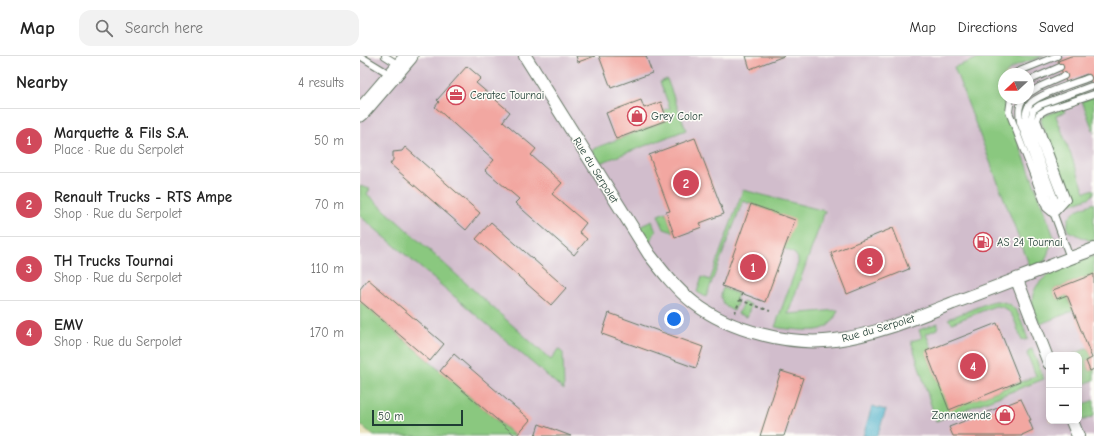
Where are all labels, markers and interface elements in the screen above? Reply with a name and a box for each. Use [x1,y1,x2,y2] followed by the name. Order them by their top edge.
[79,10,359,46] search box
[20,17,55,39] text: Map
[93,17,115,39] icon: search
[125,19,203,37] text: Search here
[909,19,936,36] text: Map
[958,19,1017,36] text: Directions
[1039,19,1074,36] text: Saved
[998,68,1034,104] north arrow
[16,73,67,92] text: Nearby
[298,75,344,90] text: 4 results
[445,84,467,106] office icon: Ceratec Tournai
[470,89,544,102] place label: Ceratec Tournai
[626,105,648,127] shop icon: Grey Color
[651,110,703,123] place label: Grey Color
[54,124,189,142] text: Marquette & Fils S.A.
[26,133,32,148] text: 1
[314,133,344,148] text: 50 m
[570,135,621,206] street label: Rue du Serpolet
[54,142,183,157] text: Place · Rue du Serpolet
[673,168,699,198] pin: 2
[54,188,232,206] text: Renault Trucks - RTS Ampe
[26,197,32,212] text: 2
[315,197,344,212] text: 70 m
[54,206,182,221] text: Shop · Rue du Serpolet
[972,231,994,253] fuel station icon: AS 24 Tournai
[997,236,1063,249] place label: AS 24 Tournai
[857,246,883,276] pin: 3
[54,252,173,270] text: TH Trucks Tournai
[740,252,766,282] pin: 1
[26,261,32,276] text: 3
[311,261,344,276] text: 110 m
[54,270,182,285] text: Shop · Rue du Serpolet
[664,309,684,329] your location
[840,312,917,345] street label: Rue du Serpolet
[54,316,83,334] text: EMV
[26,325,32,340] text: 4
[310,325,344,340] text: 170 m
[54,334,182,349] text: Shop · Rue du Serpolet
[960,351,986,381] pin: 4
[1046,352,1082,424] map controls
[1046,352,1082,388] button: +
[1046,388,1082,424] button: −
[994,404,1016,426] shop icon: Zonnewende
[372,408,463,427] scale bar
[932,409,991,422] place label: Zonnewende
[378,410,403,423] text: 50 m

